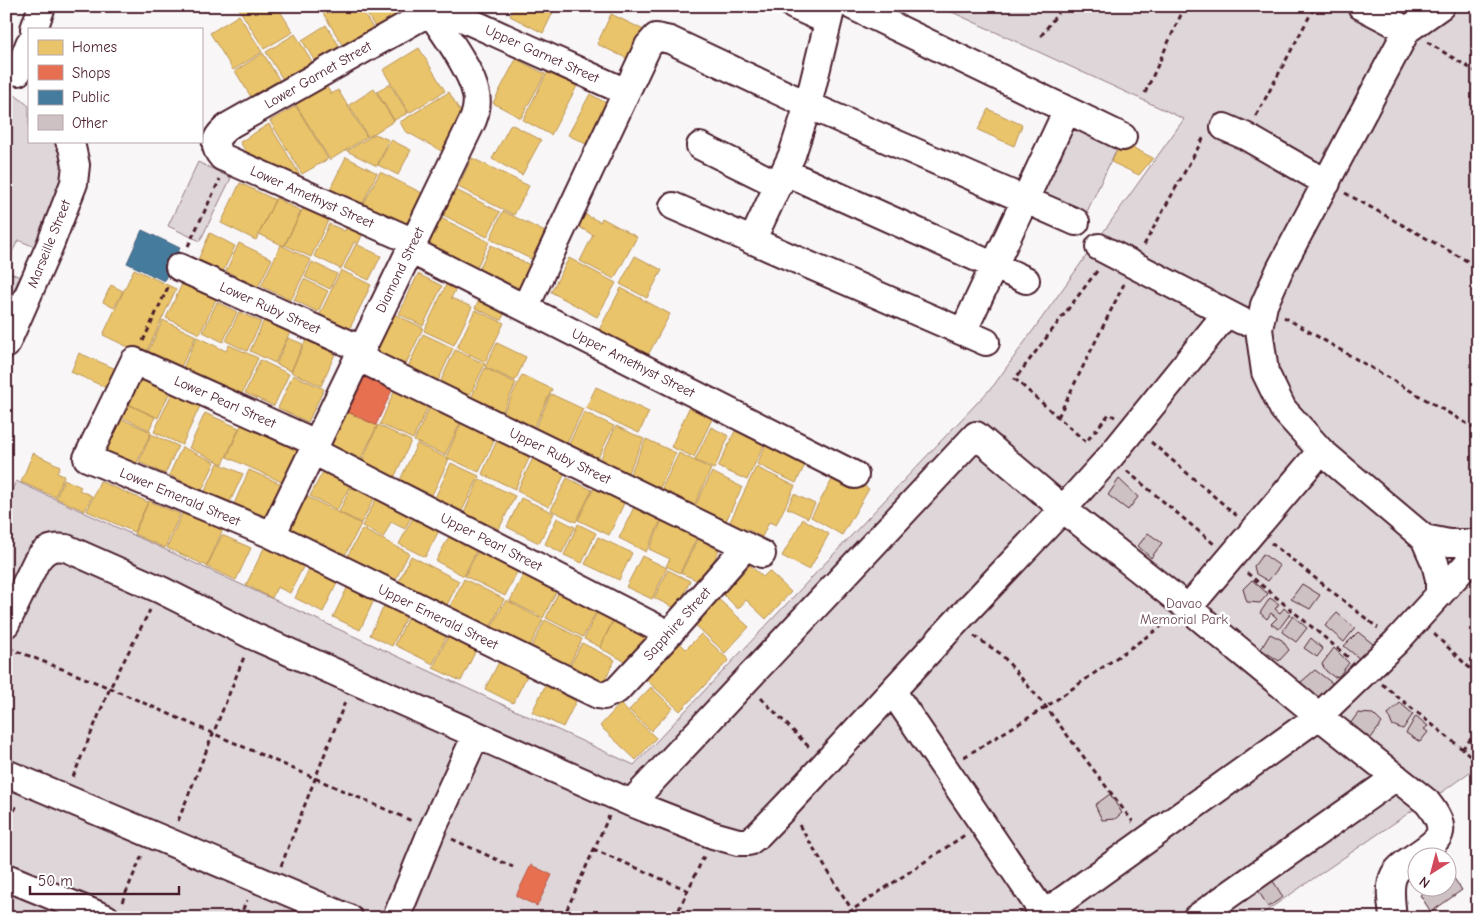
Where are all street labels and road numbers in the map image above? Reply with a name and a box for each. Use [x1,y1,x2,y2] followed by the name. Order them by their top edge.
[482,21,603,87] street label: Upper Garnet Street
[261,37,375,113] street label: Lower Garnet Street
[248,162,377,232] street label: Lower Amethyst Street
[24,197,75,290] street label: Marseille Street
[372,224,428,316] street label: Diamond Street
[217,278,324,338] street label: Lower Ruby Street
[569,325,698,402] street label: Upper Amethyst Street
[172,372,279,432] street label: Lower Pearl Street
[507,424,614,488] street label: Upper Ruby Street
[117,464,244,530] street label: Lower Emerald Street
[437,509,545,575] street label: Upper Pearl Street
[375,581,502,654] street label: Upper Emerald Street
[640,583,715,664] street label: Sapphire Street

